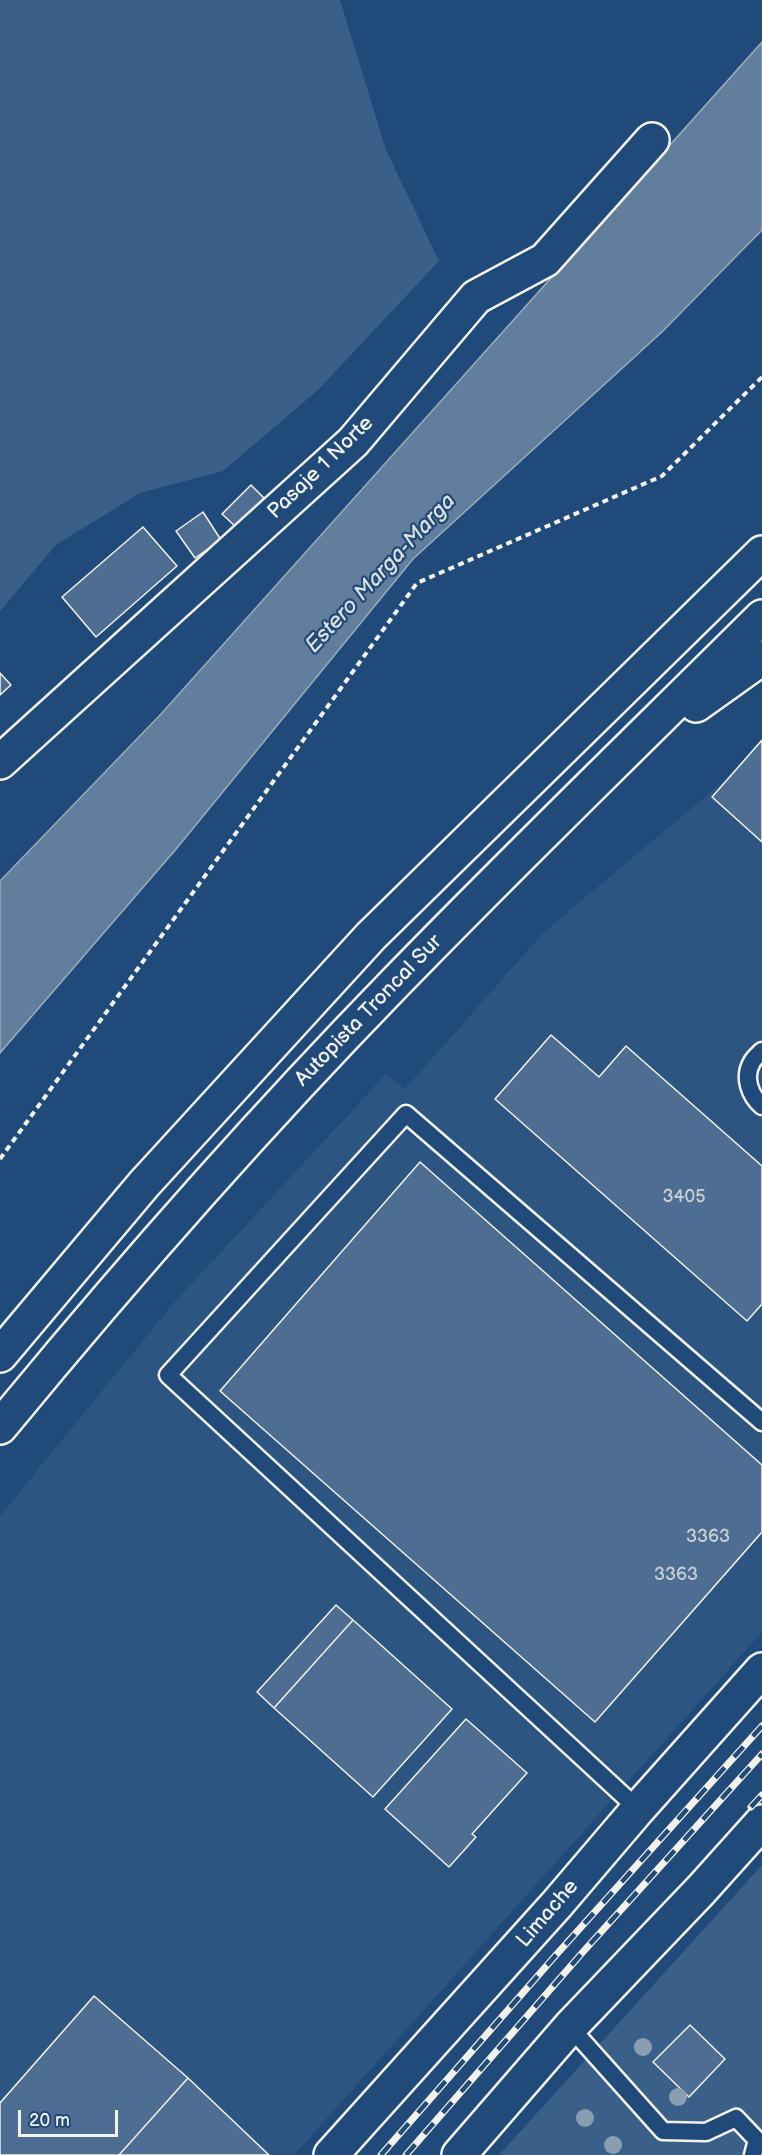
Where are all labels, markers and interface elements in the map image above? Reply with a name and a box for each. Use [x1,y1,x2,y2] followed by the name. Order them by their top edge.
[263,411,379,525] street label: Pasaje 1 Norte
[300,489,462,659] water label: Estero Marga-Marga
[290,930,448,1092] street label: Autopista Troncal Sur
[663,1186,705,1208] house number: 3405
[686,1526,730,1548] house number: 3363
[654,1564,698,1586] house number: 3363
[512,1875,584,1953] street label: Limache
[21,2098,122,2136] scale bar
[29,2110,70,2131] text: 20 m

